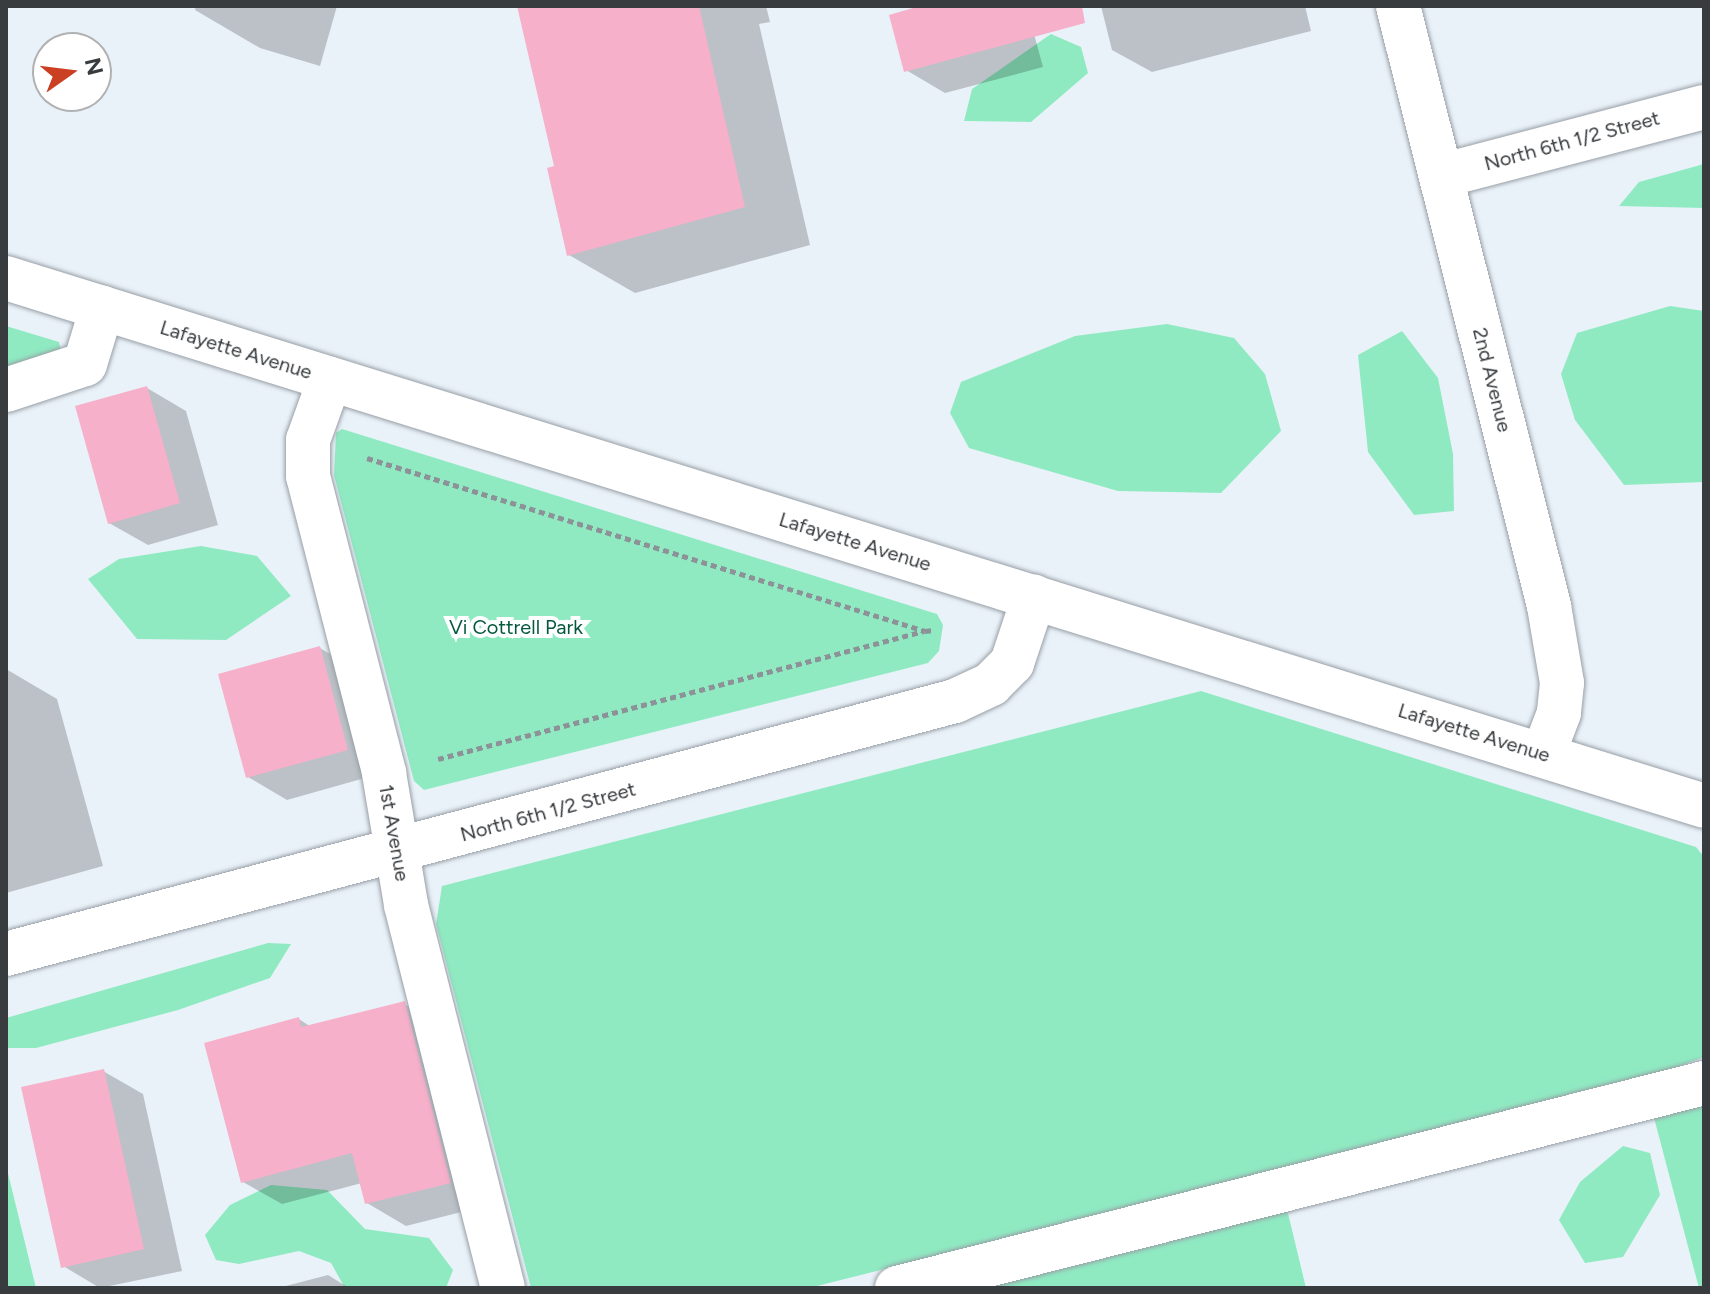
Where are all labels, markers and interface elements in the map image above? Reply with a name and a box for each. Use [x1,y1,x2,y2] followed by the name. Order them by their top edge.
[32,32,112,112] north arrow
[79,55,109,78] text: N
[1482,106,1662,176] street label: North 6th 1/2 Street
[157,315,315,385] street label: Lafayette Avenue
[1467,325,1517,435] street label: 2nd Avenue
[776,507,934,577] street label: Lafayette Avenue
[449,615,583,639] park label: Vi Cottrell Park
[1395,698,1553,768] street label: Lafayette Avenue
[458,777,638,847] street label: North 6th 1/2 Street
[374,783,414,883] street label: 1st Avenue

